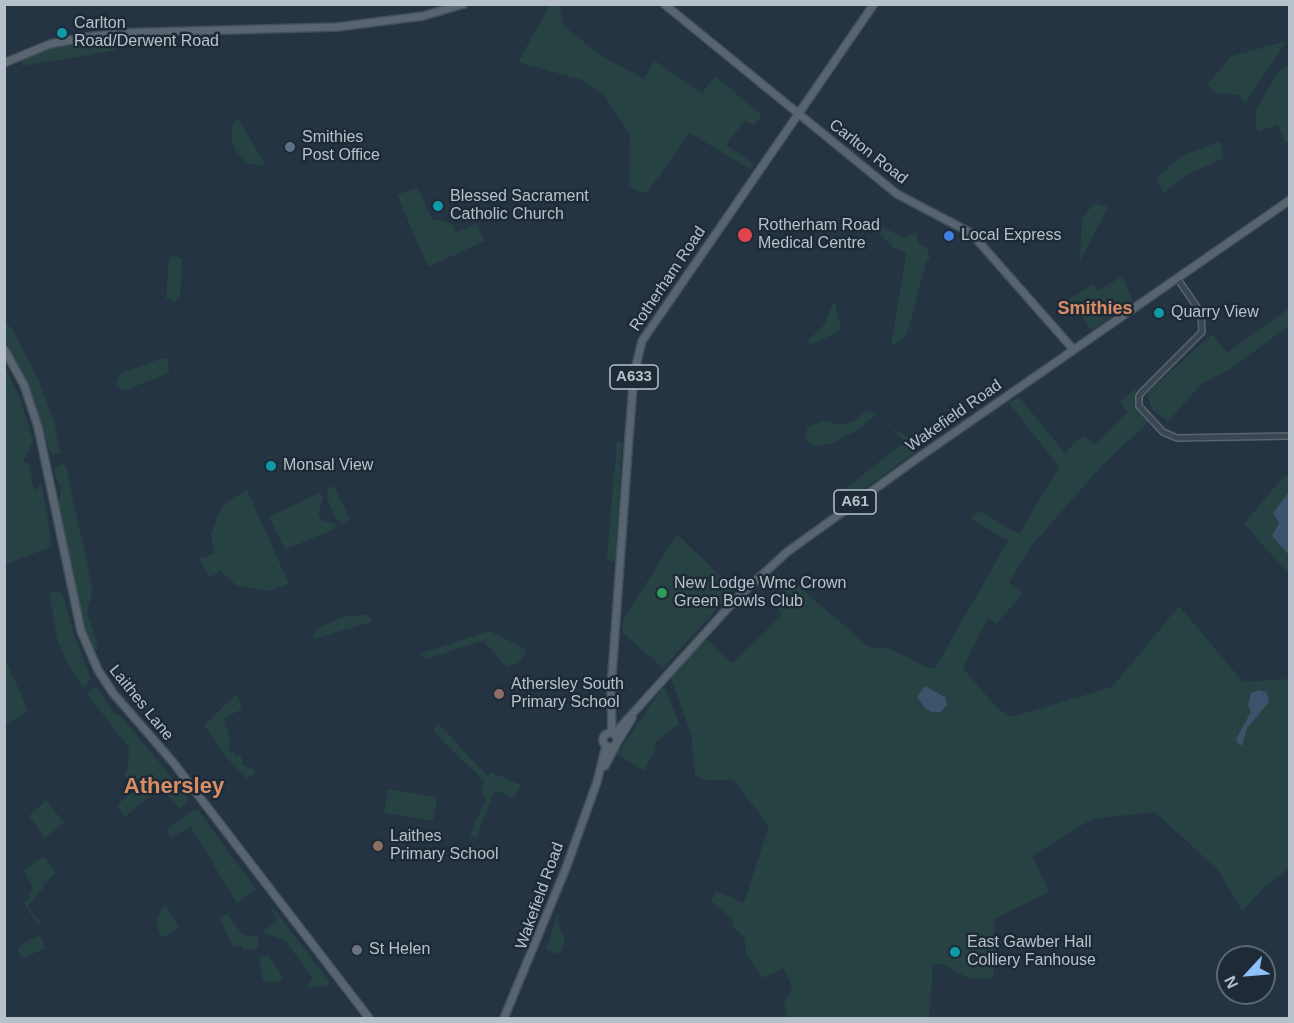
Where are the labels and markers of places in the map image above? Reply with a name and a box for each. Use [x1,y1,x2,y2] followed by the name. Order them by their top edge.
[74,14,219,52] place label: Carlton Road/Derwent Road
[55,26,69,40] marker: Carlton Road/Derwent Road
[302,128,380,166] place label: Smithies Post Office
[283,140,297,154] marker: Smithies Post Office
[450,187,589,225] place label: Blessed Sacrament Catholic Church
[431,199,445,213] marker: Blessed Sacrament Catholic Church
[758,216,880,254] place label: Rotherham Road Medical Centre
[736,226,754,244] marker: Rotherham Road Medical Centre
[961,226,1061,246] place label: Local Express
[942,229,956,243] marker: Local Express
[1171,303,1259,323] place label: Quarry View
[1152,306,1166,320] marker: Quarry View
[283,456,373,476] place label: Monsal View
[264,459,278,473] marker: Monsal View
[674,574,846,612] place label: New Lodge Wmc Crown Green Bowls Club
[655,586,669,600] marker: New Lodge Wmc Crown Green Bowls Club
[511,675,624,713] place label: Athersley South Primary School
[492,687,506,701] marker: Athersley South Primary School
[390,827,498,865] place label: Laithes Primary School
[371,839,385,853] marker: Laithes Primary School
[967,933,1096,971] place label: East Gawber Hall Colliery Fanhouse
[369,940,430,960] place label: St Helen
[350,943,364,957] marker: St Helen
[948,945,962,959] marker: East Gawber Hall Colliery Fanhouse

